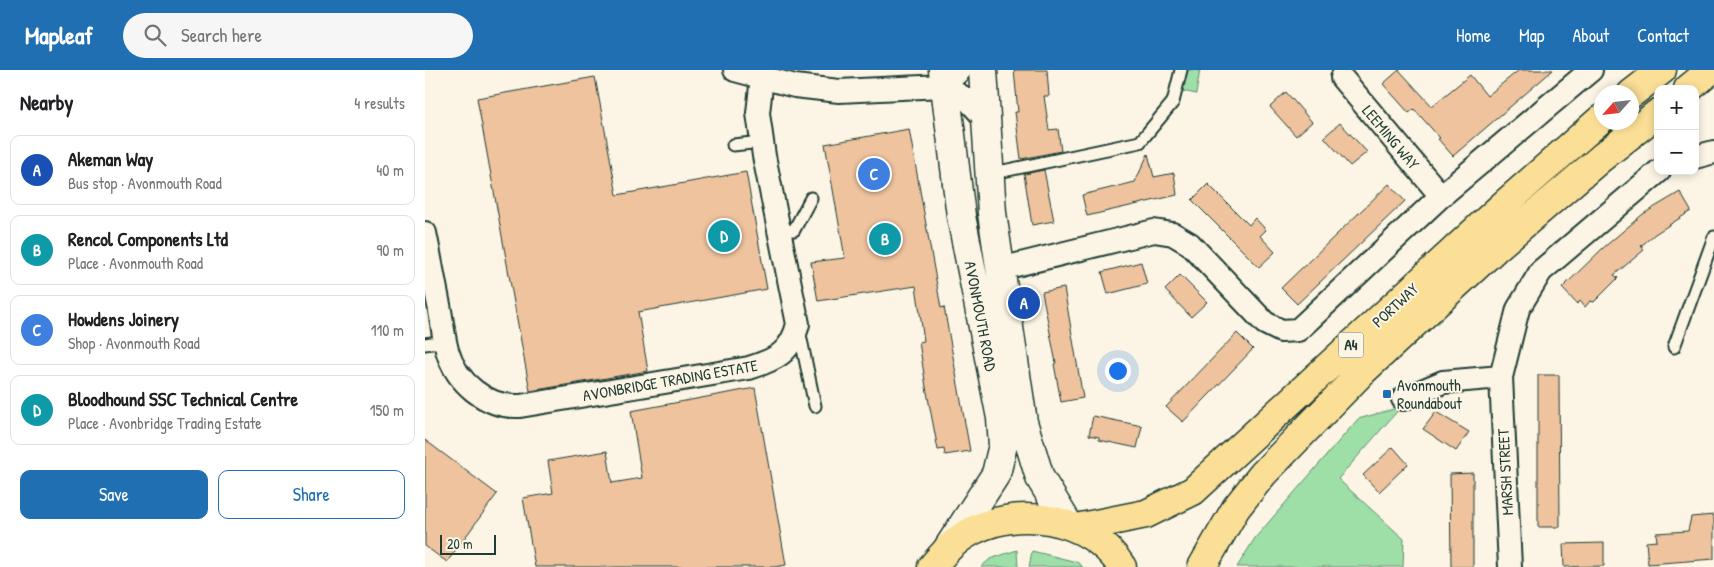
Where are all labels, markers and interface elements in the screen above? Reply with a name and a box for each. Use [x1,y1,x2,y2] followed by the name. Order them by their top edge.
[123,13,473,58] search box
[25,19,93,51] text: Mapleaf
[141,21,169,49] icon: search
[181,22,262,48] text: Search here
[1456,23,1491,48] text: Home
[1519,23,1544,48] text: Map
[1572,23,1609,48] text: About
[1637,23,1689,48] text: Contact
[1594,85,1639,130] north arrow
[1654,85,1699,175] map controls
[1654,85,1699,130] button: +
[20,88,73,117] text: Nearby
[354,92,405,114] text: 4 results
[1358,100,1424,174] street label: LEEMING WAY
[1654,130,1699,175] button: −
[68,146,153,172] text: Akeman Way
[858,155,890,193] pin: C
[33,159,41,181] text: A
[376,159,404,181] text: 40 m
[68,172,222,194] text: Bus stop · Avonmouth Road
[708,217,740,255] pin: D
[869,220,901,258] pin: B
[68,226,228,252] text: Rencol Components Ltd
[33,239,41,261] text: B
[376,239,404,261] text: 90 m
[68,252,203,274] text: Place · Avonmouth Road
[960,259,1003,373] street label: AVONMOUTH ROAD
[1367,278,1423,332] street label: PORTWAY
[1008,284,1040,322] pin: A
[68,306,179,332] text: Howdens Joinery
[33,319,41,341] text: C
[371,319,404,341] text: 110 m
[68,332,200,354] text: Shop · Avonmouth Road
[1339,332,1363,358] road number: A4
[581,354,759,406] street label: AVONBRIDGE TRADING ESTATE
[1105,358,1131,384] your location
[1397,374,1462,414] place label: Avonmouth Roundabout
[68,386,298,412] text: Bloodhound SSC Technical Centre
[1381,388,1393,400] marker: Avonmouth Roundabout
[33,399,41,421] text: D
[370,399,404,421] text: 150 m
[68,412,262,434] text: Place · Avonbridge Trading Estate
[1492,428,1518,516] street label: MARSH STREET
[20,470,208,519] button: Save
[218,470,405,519] button: Share
[440,532,496,555] scale bar
[447,534,473,553] text: 20 m

